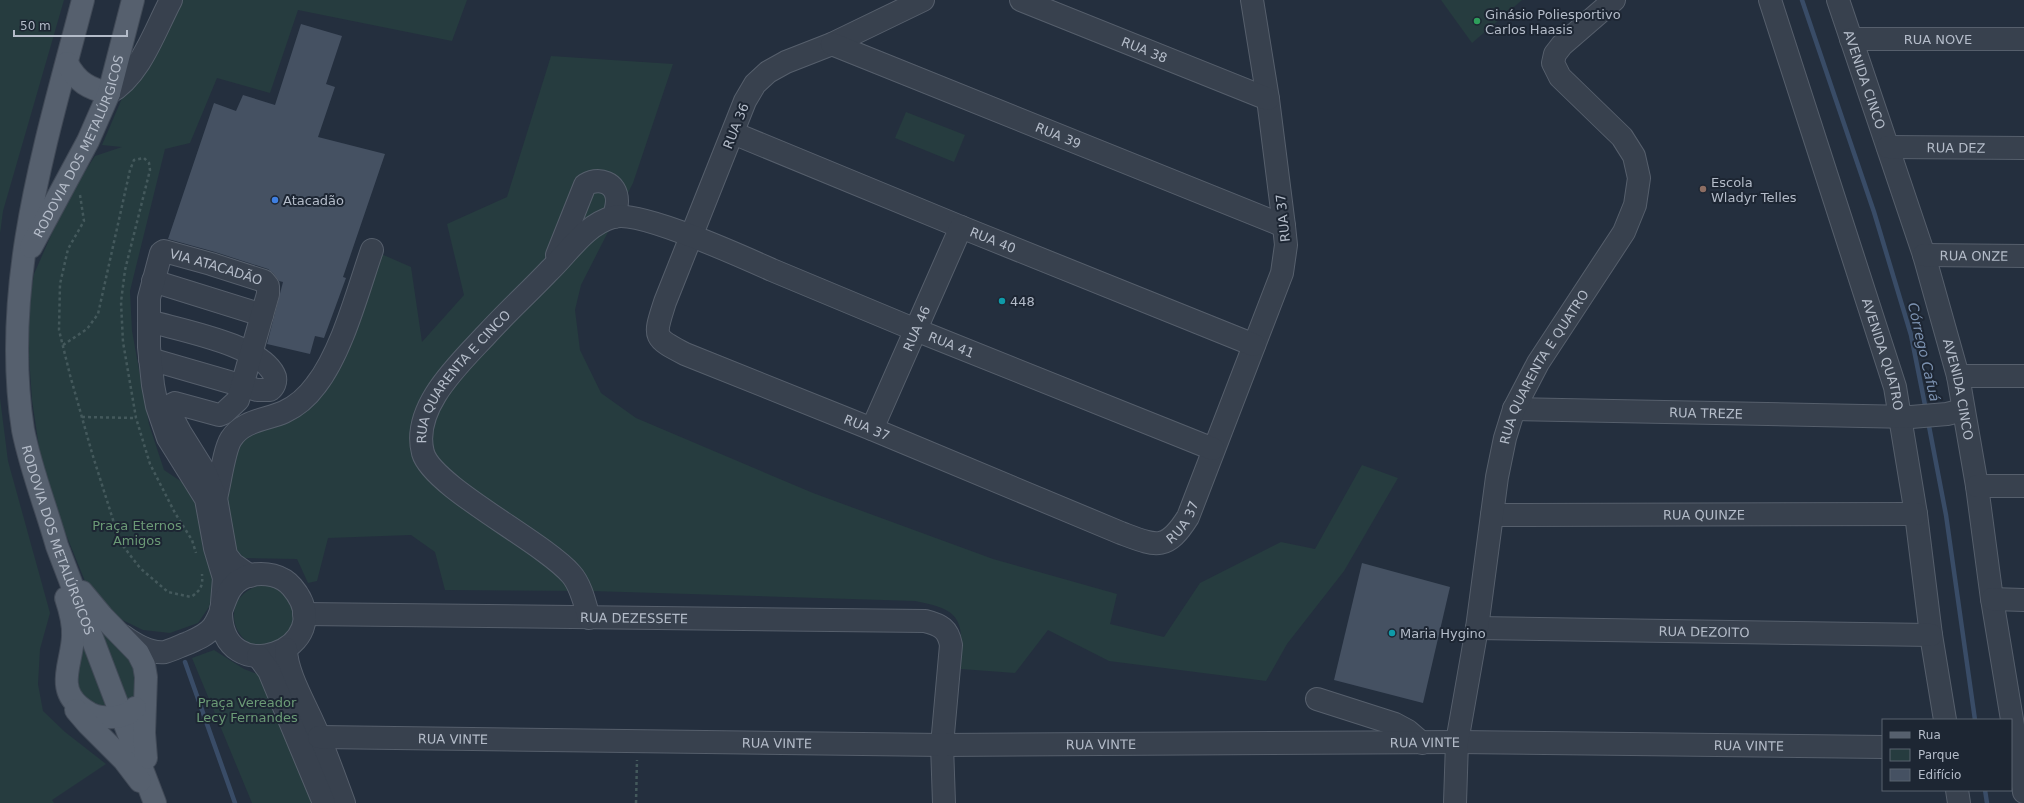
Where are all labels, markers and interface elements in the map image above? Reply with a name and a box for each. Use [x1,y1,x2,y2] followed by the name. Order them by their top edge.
[1485,7,1621,37] place label: Ginásio Poliesportivo Carlos Haasis
[14,12,127,38] scale bar
[1472,16,1482,26] marker: Ginásio Poliesportivo Carlos Haasis
[20,19,51,33] text: 50 m
[1841,28,1889,131] street label: AVENIDA CINCO
[1904,32,1972,47] street label: RUA NOVE
[1119,34,1170,65] street label: RUA 38
[30,53,126,240] street label: RODOVIA DOS METALÚRGICOS
[720,101,752,151] street label: RUA 36
[1033,119,1083,151] street label: RUA 39
[1927,140,1986,155] street label: RUA DEZ
[1711,175,1797,205] place label: Escola Wladyr Telles
[1698,184,1708,194] marker: Escola Wladyr Telles
[283,193,344,208] place label: Atacadão
[1273,193,1293,243] street label: RUA 37
[270,195,280,205] marker: Atacadão
[968,224,1018,256] street label: RUA 40
[168,245,264,287] street label: VIA ATACADÃO
[1940,248,2008,263] street label: RUA ONZE
[1496,287,1592,446] street label: RUA QUARENTA E QUATRO
[1010,294,1035,309] place label: 448
[997,296,1007,306] marker: 448
[1859,296,1906,411] street label: AVENIDA QUATRO
[1905,301,1943,403] water label: Córrego Cafuá
[900,303,933,353] street label: RUA 46
[414,307,513,444] street label: RUA QUARENTA E CINCO
[926,328,977,360] street label: RUA 41
[1940,337,1976,441] street label: AVENIDA CINCO
[1669,405,1743,421] street label: RUA TREZE
[842,411,892,443] street label: RUA 37
[19,443,98,637] street label: RODOVIA DOS METALÚRGICOS
[1163,498,1201,546] street label: RUA 37
[1663,507,1745,522] street label: RUA QUINZE
[92,518,182,548] park label: Praça Eternos Amigos
[580,610,688,626] street label: RUA DEZESSETE
[1658,623,1750,640] street label: RUA DEZOITO
[1400,626,1486,641] place label: Maria Hygino
[1387,628,1397,638] marker: Maria Hygino
[196,695,298,725] park label: Praça Vereador Lecy Fernandes
[1882,719,2012,791] legend
[1918,728,1941,742] text: Rua
[418,731,488,747] street label: RUA VINTE
[1390,734,1460,750] street label: RUA VINTE
[742,735,812,751] street label: RUA VINTE
[1066,736,1136,752] street label: RUA VINTE
[1714,738,1784,753] street label: RUA VINTE
[1918,748,1959,762] text: Parque
[1918,768,1961,782] text: Edifício

